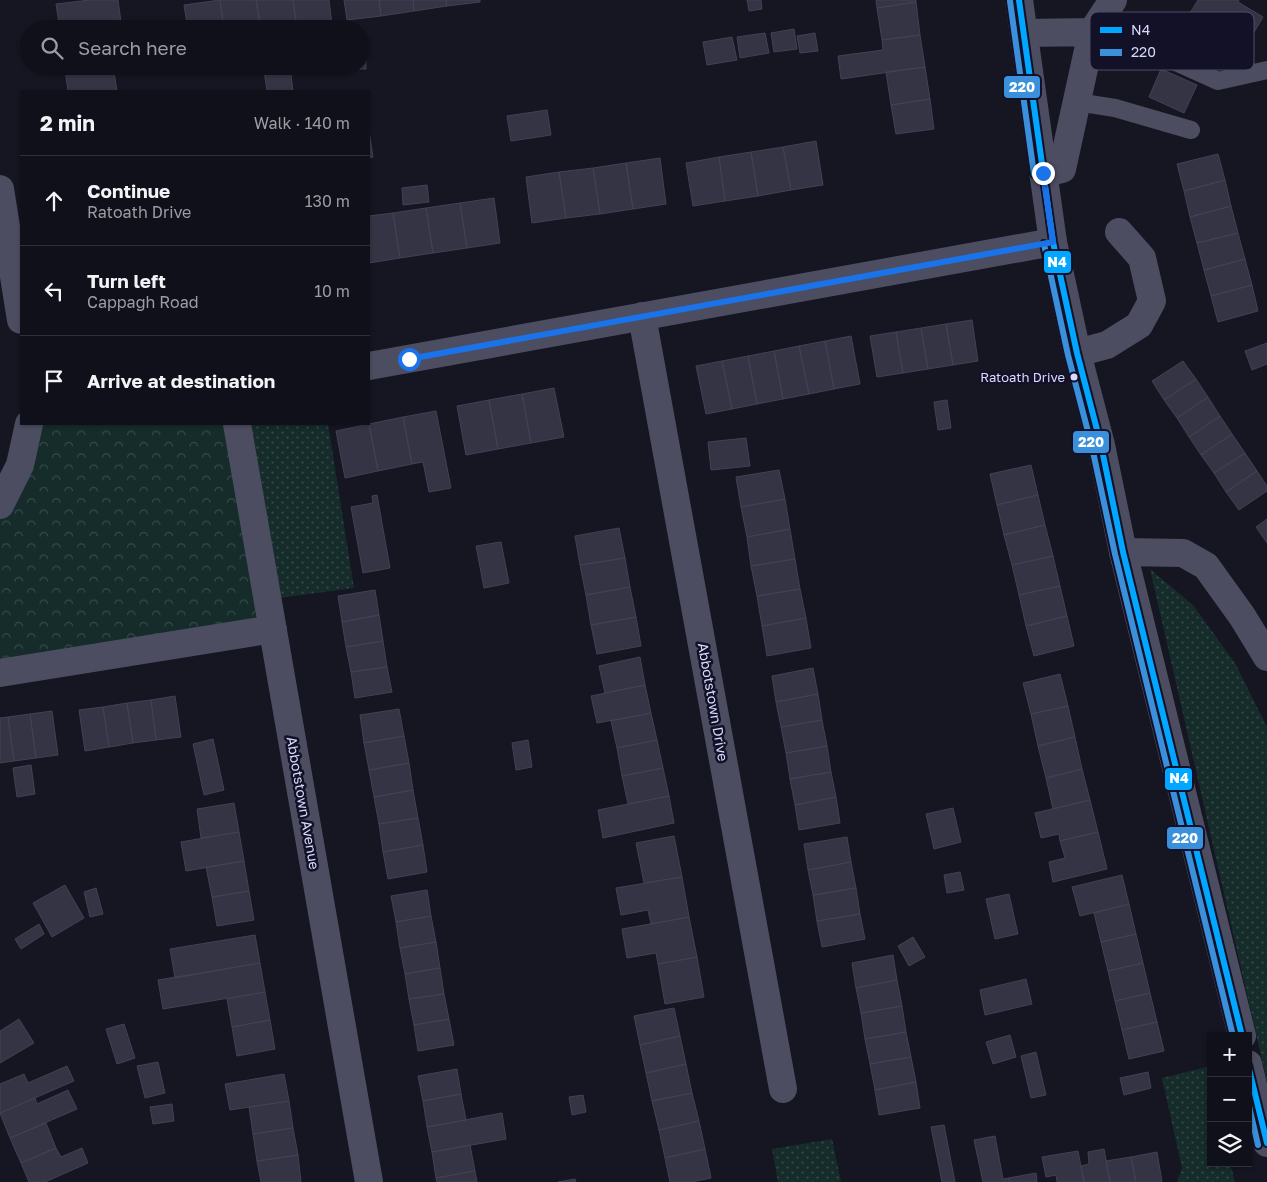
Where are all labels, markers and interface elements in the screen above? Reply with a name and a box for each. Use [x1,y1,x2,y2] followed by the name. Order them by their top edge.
[1090,12,1254,70] legend
[20,20,370,75] search box
[1131,21,1150,38] text: N4
[38,34,66,62] icon: search
[78,36,187,59] text: Search here
[1131,43,1156,60] text: 220
[1003,75,1041,99] line badge: 220
[1009,78,1035,95] text: 220
[40,110,95,136] text: 2 min
[254,113,350,133] text: Walk · 140 m
[1032,162,1055,185] route end
[87,179,170,202] text: Continue
[40,187,68,215] icon: ahead
[305,191,350,211] text: 130 m
[87,202,191,222] text: Ratoath Drive
[1043,250,1072,274] line badge: N4
[1047,253,1067,270] text: N4
[87,269,166,292] text: Turn left
[40,277,68,305] icon: left
[314,281,350,301] text: 10 m
[87,292,199,312] text: Cappagh Road
[398,348,421,371] route start
[40,367,68,395] icon: arrive
[87,369,275,392] text: Arrive at destination
[980,369,1065,385] place label: Ratoath Drive
[1069,372,1079,382] marker: Ratoath Drive
[1072,430,1110,454] line badge: 220
[1078,433,1104,450] text: 220
[695,641,732,762] street label: Abbotstown Drive
[283,735,324,871] street label: Abbotstown Avenue
[1164,767,1193,791] line badge: N4
[1169,769,1189,786] text: N4
[1166,826,1204,850] line badge: 220
[1172,829,1198,846] text: 220
[1207,1032,1252,1167] map controls
[1207,1032,1252,1077] button: +
[1207,1077,1252,1122] button: −
[1207,1122,1252,1167] button: layers

